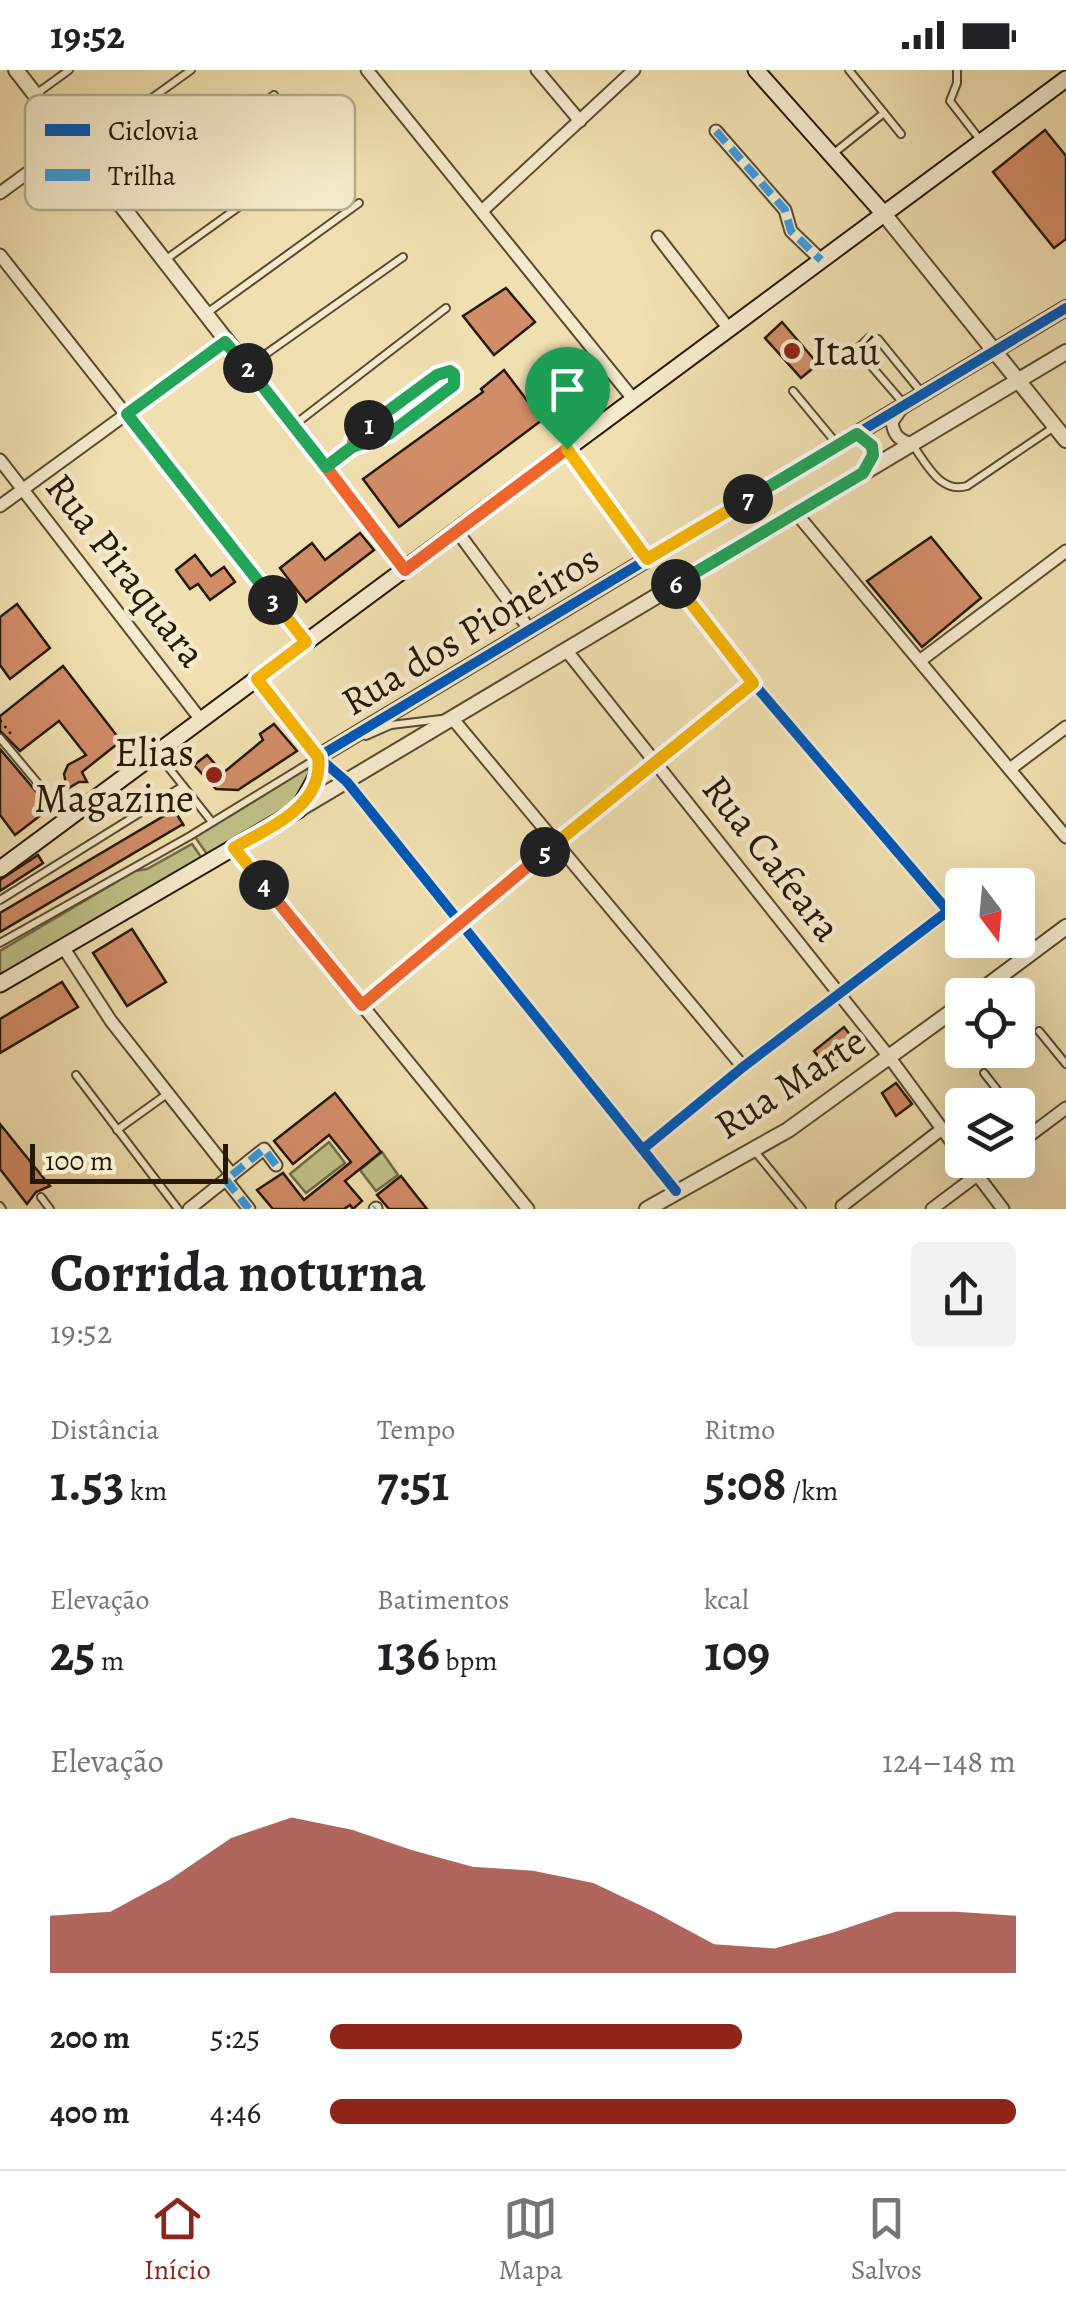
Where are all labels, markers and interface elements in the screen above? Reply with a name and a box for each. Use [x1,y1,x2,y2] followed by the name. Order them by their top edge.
[50,9,125,61] text: 19:52
[25,95,355,210] legend
[108,112,198,150] text: Ciclovia
[108,157,176,195] text: Trilha
[812,324,880,379] place label: Itaú
[781,340,803,362] marker: Itaú
[223,343,273,393] pin: 2
[525,347,610,450] pin
[241,349,255,387] text: 2
[540,362,595,417] icon: arrive
[344,400,394,450] pin: 1
[364,406,374,444] text: 1
[33,461,219,679] street label: Rua Piraquara
[723,474,773,524] pin: 7
[742,480,754,518] text: 7
[331,531,609,729] street label: Rua dos Pioneiros
[651,559,701,609] pin: 6
[669,565,683,603] text: 6
[248,575,298,625] pin: 3
[267,581,279,619] text: 3
[34,725,194,826] place label: Elias Magazine
[689,763,855,953] street label: Rua Cafeara
[203,764,225,786] marker: Elias Magazine
[520,827,570,877] pin: 5
[539,833,551,871] text: 5
[239,860,289,910] pin: 4
[257,866,271,904] text: 4
[945,868,1035,958] north arrow
[945,868,1035,1178] map controls
[945,978,1035,1068] button: locate
[704,1014,876,1152] street label: Rua Marte
[945,1088,1035,1178] button: layers
[30,1139,228,1184] scale bar
[45,1142,113,1180] text: 100 m
[50,1235,426,1310] text: Corrida noturna
[911,1242,1016,1347] button: share
[50,1310,112,1354] text: 19:52
[50,1411,159,1449] text: Distância
[377,1411,455,1449] text: Tempo
[704,1411,775,1449] text: Ritmo
[50,1449,125,1517] text: 1.53
[377,1449,450,1517] text: 7:51
[704,1449,786,1517] text: 5:08
[125,1472,167,1510] text: km
[786,1472,838,1510] text: /km
[50,1581,150,1619] text: Elevação
[377,1581,510,1619] text: Batimentos
[704,1581,749,1619] text: kcal
[50,1619,96,1687] text: 25
[377,1619,440,1687] text: 136
[704,1619,770,1687] text: 109
[96,1642,124,1680] text: m
[440,1642,498,1680] text: bpm
[50,1739,164,1783] text: Elevação
[882,1739,1016,1783] text: 124–148 m
[50,2015,130,2059] text: 200 m
[210,2015,260,2059] text: 5:25
[50,2090,130,2134] text: 400 m
[210,2090,261,2134] text: 4:46
[144,2191,211,2289] tab: Início
[499,2191,563,2289] tab: Mapa
[851,2191,922,2289] tab: Salvos

